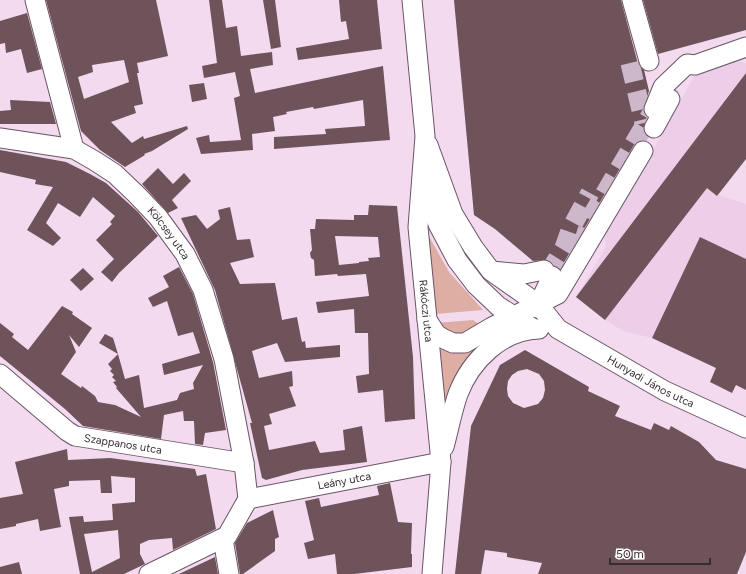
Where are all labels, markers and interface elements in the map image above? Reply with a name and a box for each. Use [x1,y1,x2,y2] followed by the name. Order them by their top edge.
[145,204,193,261] street label: Kölcsey utca
[417,279,436,343] street label: Rákóczi utca
[605,352,696,410] street label: Hunyadi János utca
[83,431,163,456] street label: Szappanos utca
[317,469,372,492] street label: Leány utca
[610,540,710,566] scale bar
[616,547,644,561] text: 50 m

